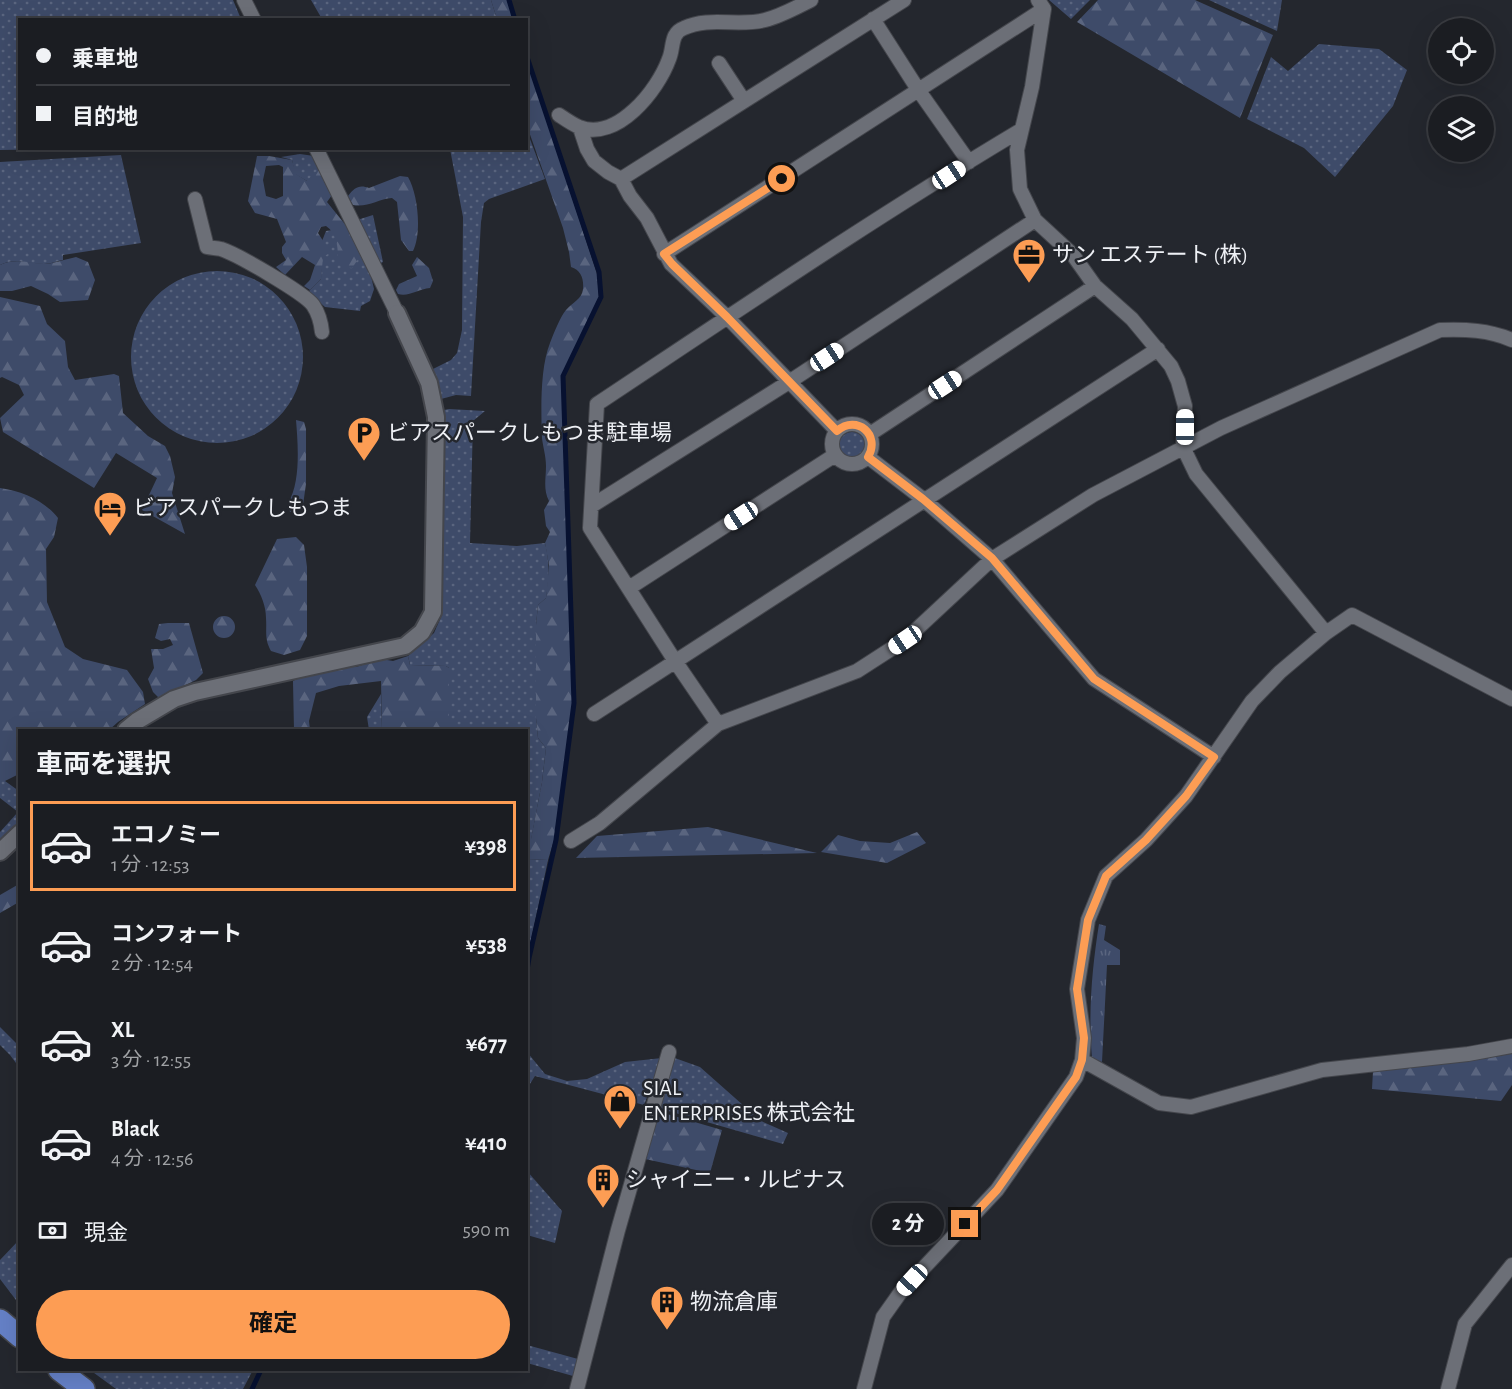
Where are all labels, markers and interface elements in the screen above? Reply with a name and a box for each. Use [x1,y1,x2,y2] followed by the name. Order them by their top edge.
[1428,18,1494,162] map controls
[1428,18,1494,84] button: locate
[72,48,138,70] text: 乗車地
[1428,96,1494,162] button: layers
[72,106,138,128] text: 目的地
[929,158,969,192] car
[768,165,795,192] route start
[1011,237,1047,284] office icon: サン エステート (株)
[1052,243,1248,266] place label: サン エステート (株)
[807,340,847,374] car
[925,368,965,402] car
[1176,409,1194,445] car
[346,415,382,462] parking icon: ビアスパークしもつま駐車場
[387,421,672,444] place label: ビアスパークしもつま駐車場
[92,490,128,537] hotel icon: ビアスパークしもつま
[133,497,352,519] place label: ビアスパークしもつま
[721,499,761,533] car
[885,622,925,658] car
[36,751,171,778] text: 車両を選択
[39,819,93,873] icon: car
[111,824,221,846] text: エコノミー
[464,835,507,857] text: ¥398
[111,855,190,875] text: 1 分 · 12:53
[39,918,93,972] icon: car
[111,923,242,945] text: コンフォート
[466,934,507,956] text: ¥538
[111,954,193,974] text: 2 分 · 12:54
[39,1017,93,1071] icon: car
[111,1019,134,1041] text: XL
[466,1033,507,1055] text: ¥677
[111,1050,191,1070] text: 3 分 · 12:55
[643,1077,854,1124] place label: SIAL ENTERPRISES 株式会社
[602,1083,638,1130] shop icon: SIAL ENTERPRISES 株式会社
[39,1116,93,1170] icon: car
[111,1118,159,1140] text: Black
[465,1132,507,1154] text: ¥410
[111,1149,193,1169] text: 4 分 · 12:56
[585,1162,621,1209] building icon: シャイニー・ルピナス
[626,1169,846,1191] place label: シャイニー・ルピナス
[872,1203,944,1245] callout: 2 分
[951,1210,978,1237] route end
[36,1214,69,1247] icon: cash
[892,1214,924,1234] text: 2 分
[462,1220,510,1240] text: 590 m
[84,1222,128,1244] text: 現金
[893,1261,931,1299] car
[649,1284,685,1331] building icon: 物流倉庫
[36,1290,510,1359] button: 確定
[690,1290,778,1313] place label: 物流倉庫

